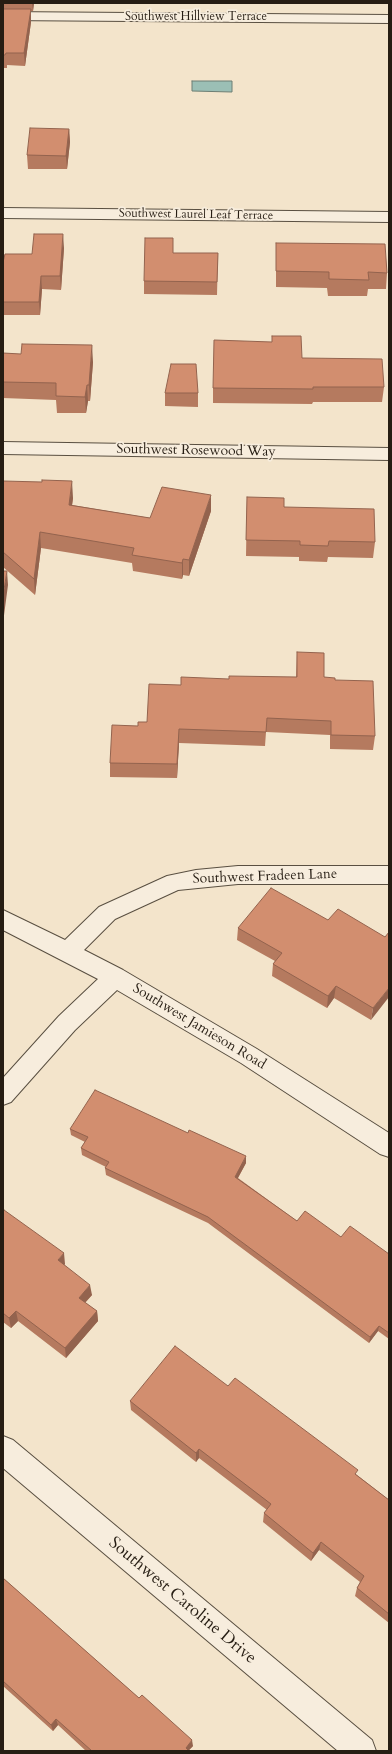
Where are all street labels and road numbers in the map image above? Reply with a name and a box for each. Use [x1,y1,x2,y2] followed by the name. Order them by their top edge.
[125,10,267,24] street label: Southwest Hillview Terrace
[119,206,273,224] street label: Southwest Laurel Leaf Terrace
[116,441,276,461] street label: Southwest Rosewood Way
[192,866,338,888] street label: Southwest Fradeen Lane
[129,981,269,1073] street label: Southwest Jamieson Road
[104,1533,260,1669] street label: Southwest Caroline Drive

